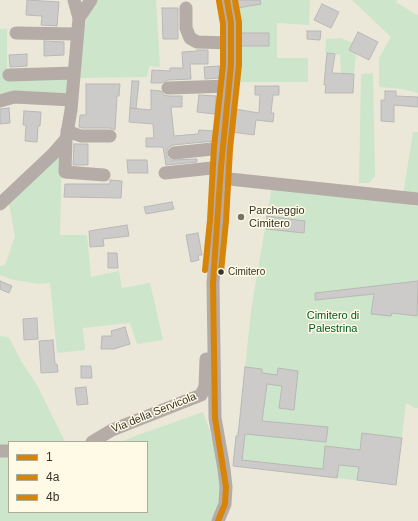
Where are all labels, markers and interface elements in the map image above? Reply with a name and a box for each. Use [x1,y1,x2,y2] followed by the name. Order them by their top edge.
[249,204,305,230] place label: Parcheggio Cimitero
[236,212,246,222] marker: Parcheggio Cimitero
[228,266,265,278] place label: Cimitero
[216,267,226,277] marker: Cimitero
[307,309,359,335] park label: Cimitero di Palestrina
[110,390,198,436] street label: Via della Servicola
[8,441,148,513] legend
[46,450,53,464] text: 1
[46,470,59,484] text: 4a
[46,490,59,504] text: 4b

